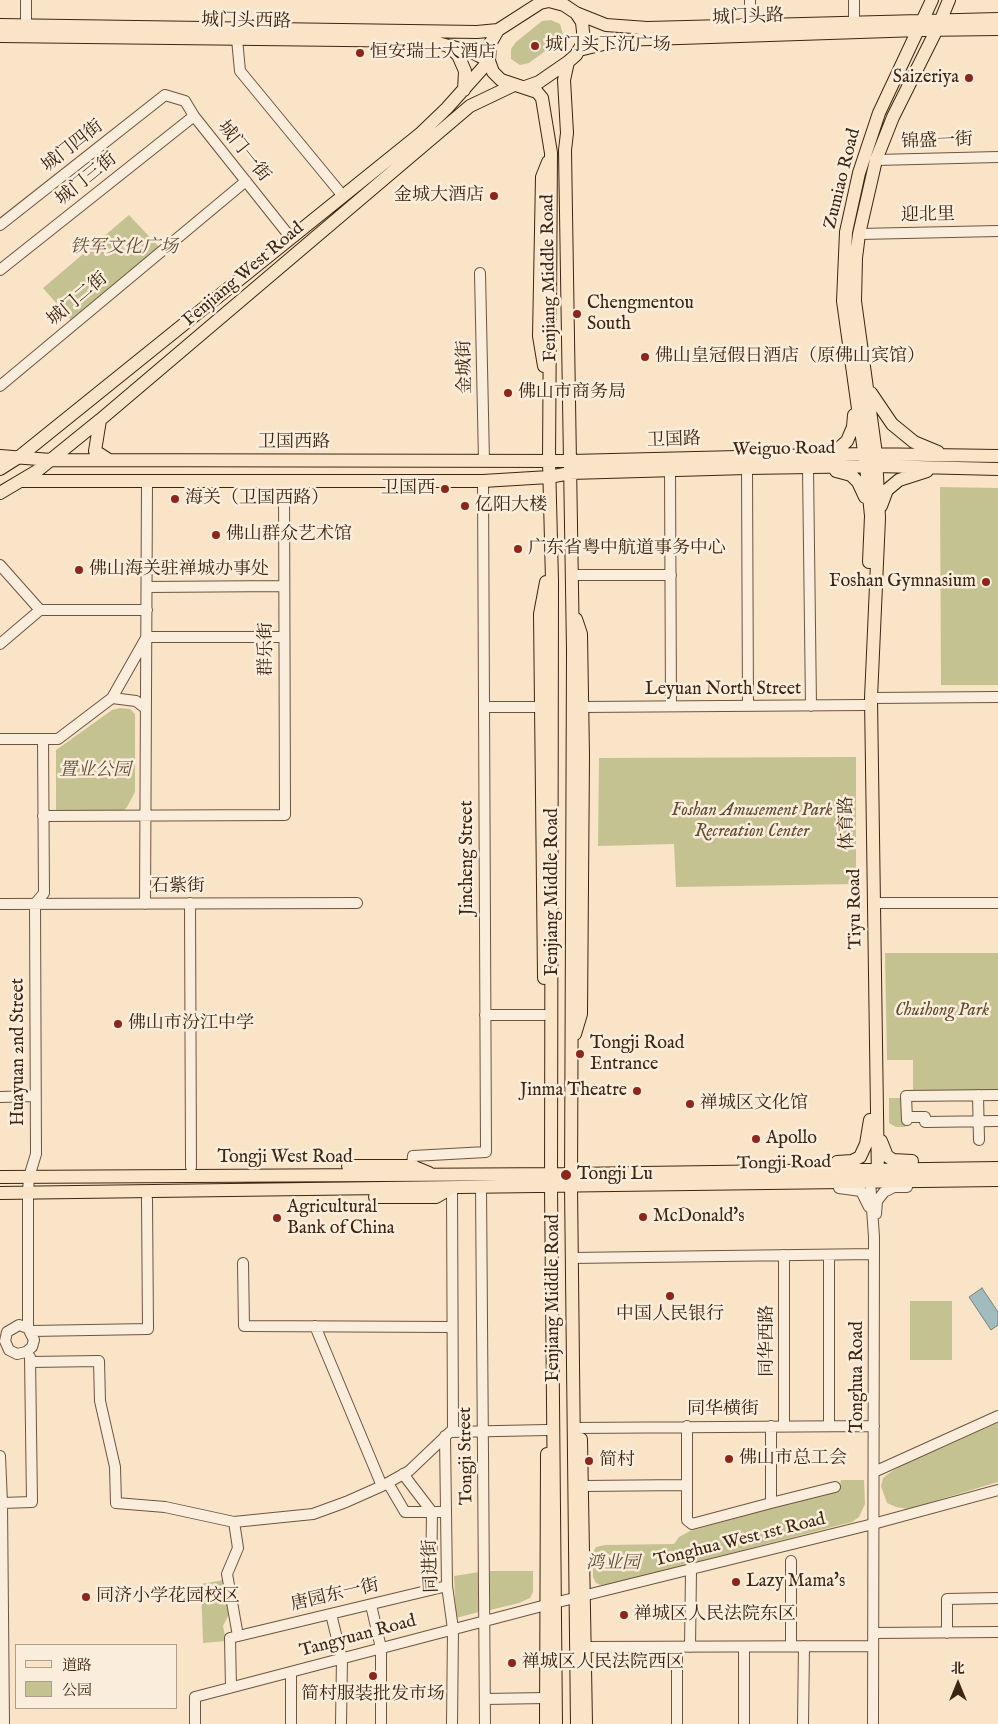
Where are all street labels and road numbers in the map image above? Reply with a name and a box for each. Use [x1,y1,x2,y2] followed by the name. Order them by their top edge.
[712,6,784,30] street label: 城门头路
[201,10,291,34] street label: 城门头西路
[38,116,108,178] street label: 城门四街
[212,117,274,187] street label: 城门一街
[820,127,866,231] street label: Zumiao Road
[901,130,973,154] street label: 锦盛一街
[52,149,122,211] street label: 城门三街
[538,194,562,362] street label: Fenjiang Middle Road
[901,205,955,227] street label: 迎北里
[179,218,309,332] street label: Fenjiang West Road
[43,269,113,331] street label: 城门二街
[455,340,477,394] street label: 金城街
[647,429,701,453] street label: 卫国路
[258,432,330,454] street label: 卫国西路
[732,438,836,462] street label: Weiguo Road
[256,622,278,676] street label: 群乐街
[645,679,801,701] street label: Leyuan North Street
[837,796,859,850] street label: 体育路
[457,800,479,916] street label: Jincheng Street
[542,808,564,976] street label: Fenjiang Middle Road
[844,868,868,950] street label: Tiyu Road
[151,876,205,898] street label: 石紫街
[8,978,30,1126] street label: Huayuan 2nd Street
[217,1147,353,1169] street label: Tongji West Road
[737,1152,831,1176] street label: Tongji Road
[543,1214,565,1382] street label: Fenjiang Middle Road
[757,1305,779,1377] street label: 同华西路
[847,1321,869,1433] street label: Tonghua Road
[687,1399,759,1421] street label: 同华横街
[455,1407,479,1505] street label: Tongji Street
[652,1509,828,1573] street label: Tonghua West 1st Road
[420,1539,444,1593] street label: 同进街
[289,1575,381,1617] street label: 唐园东一街
[297,1611,419,1663] street label: Tangyuan Road

